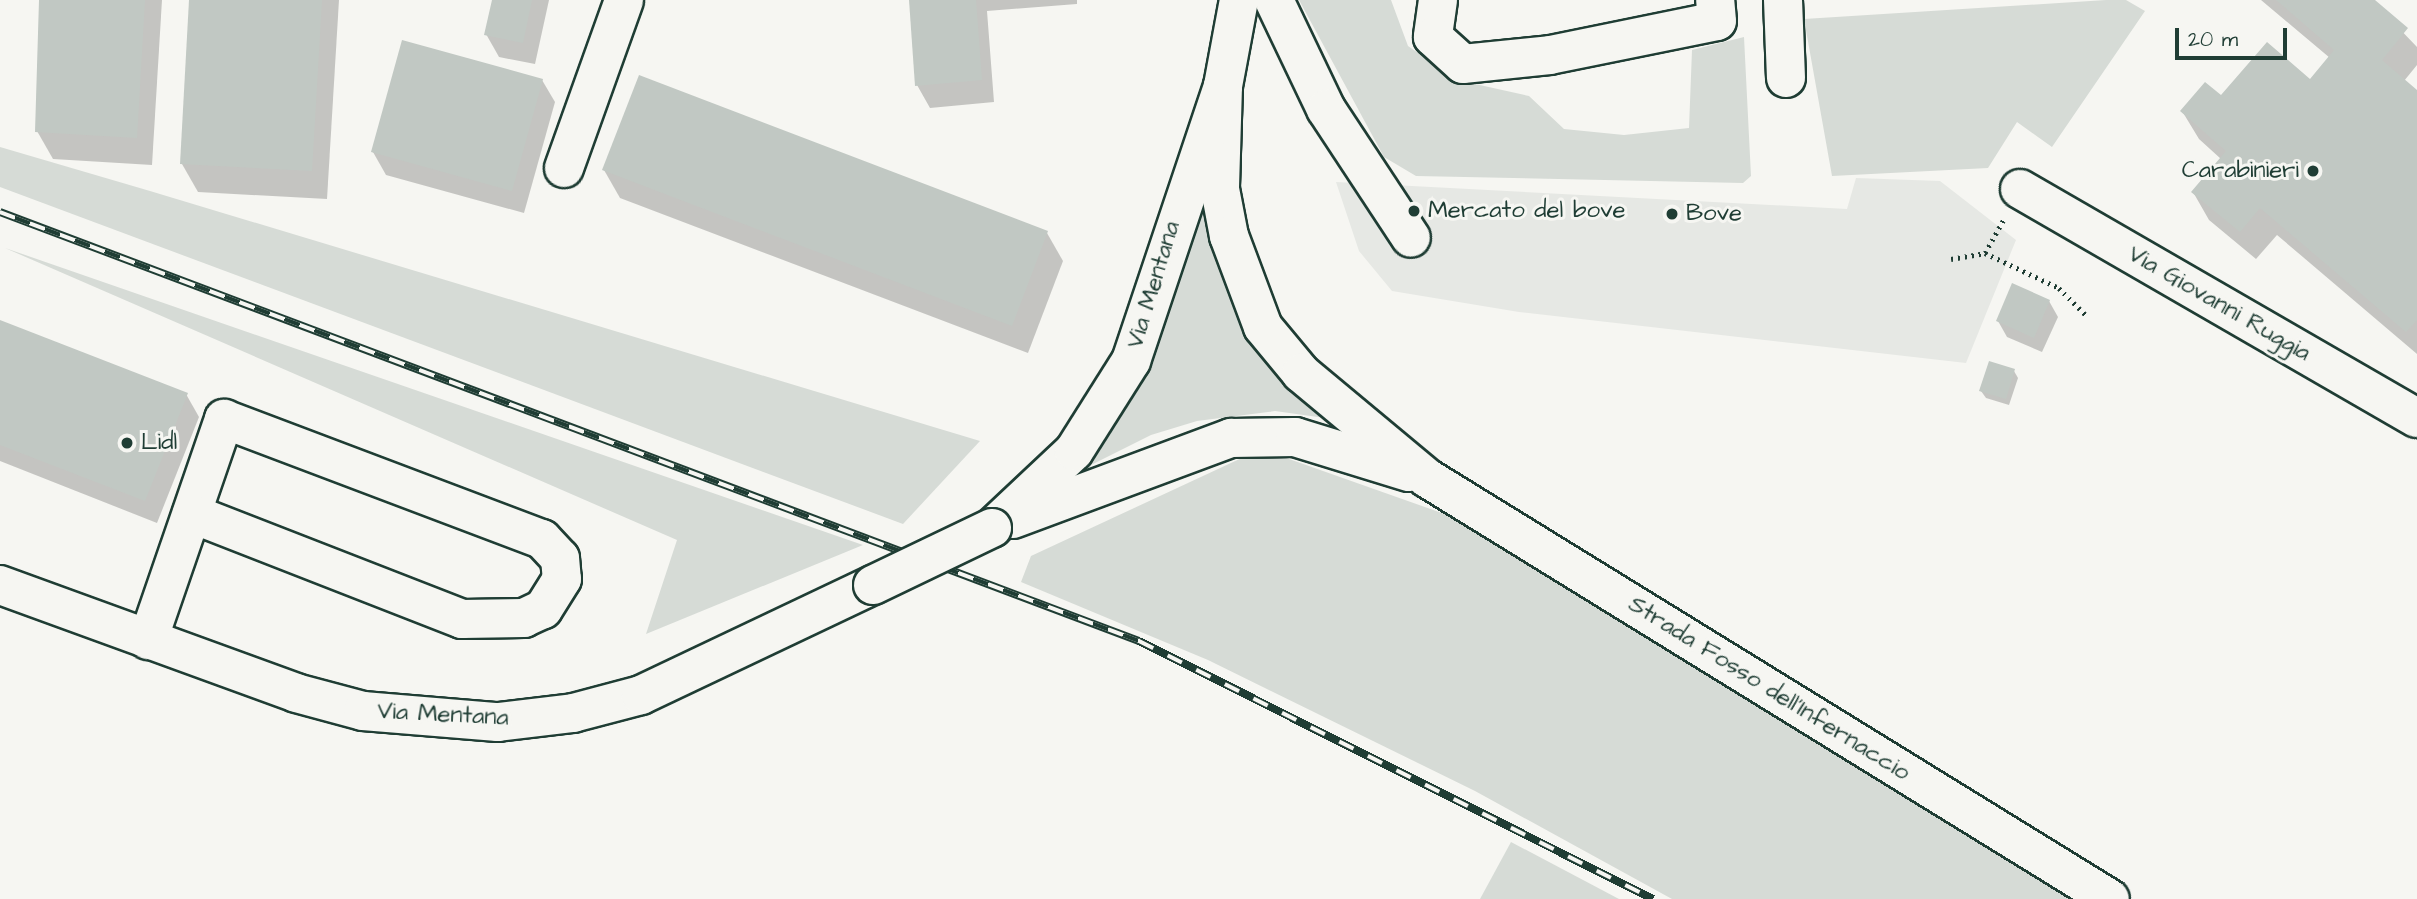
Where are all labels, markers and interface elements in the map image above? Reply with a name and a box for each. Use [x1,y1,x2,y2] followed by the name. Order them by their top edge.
[2179,14,2291,58] scale bar
[2188,25,2238,54] text: 20 m
[2182,157,2299,185] place label: Carabinieri
[2305,163,2321,179] marker: Carabinieri
[1428,197,1625,225] place label: Mercato del bove
[1686,200,1742,228] place label: Bove
[1406,203,1422,219] marker: Mercato del bove
[1664,206,1680,222] marker: Bove
[1121,218,1187,352] street label: Via Mentana
[2123,240,2315,368] street label: Via Giovanni Ruggia
[141,429,177,457] place label: Lidl
[119,435,135,451] marker: Lidl
[1623,590,1915,788] street label: Strada Fosso dell'Infernaccio
[377,697,509,733] street label: Via Mentana

